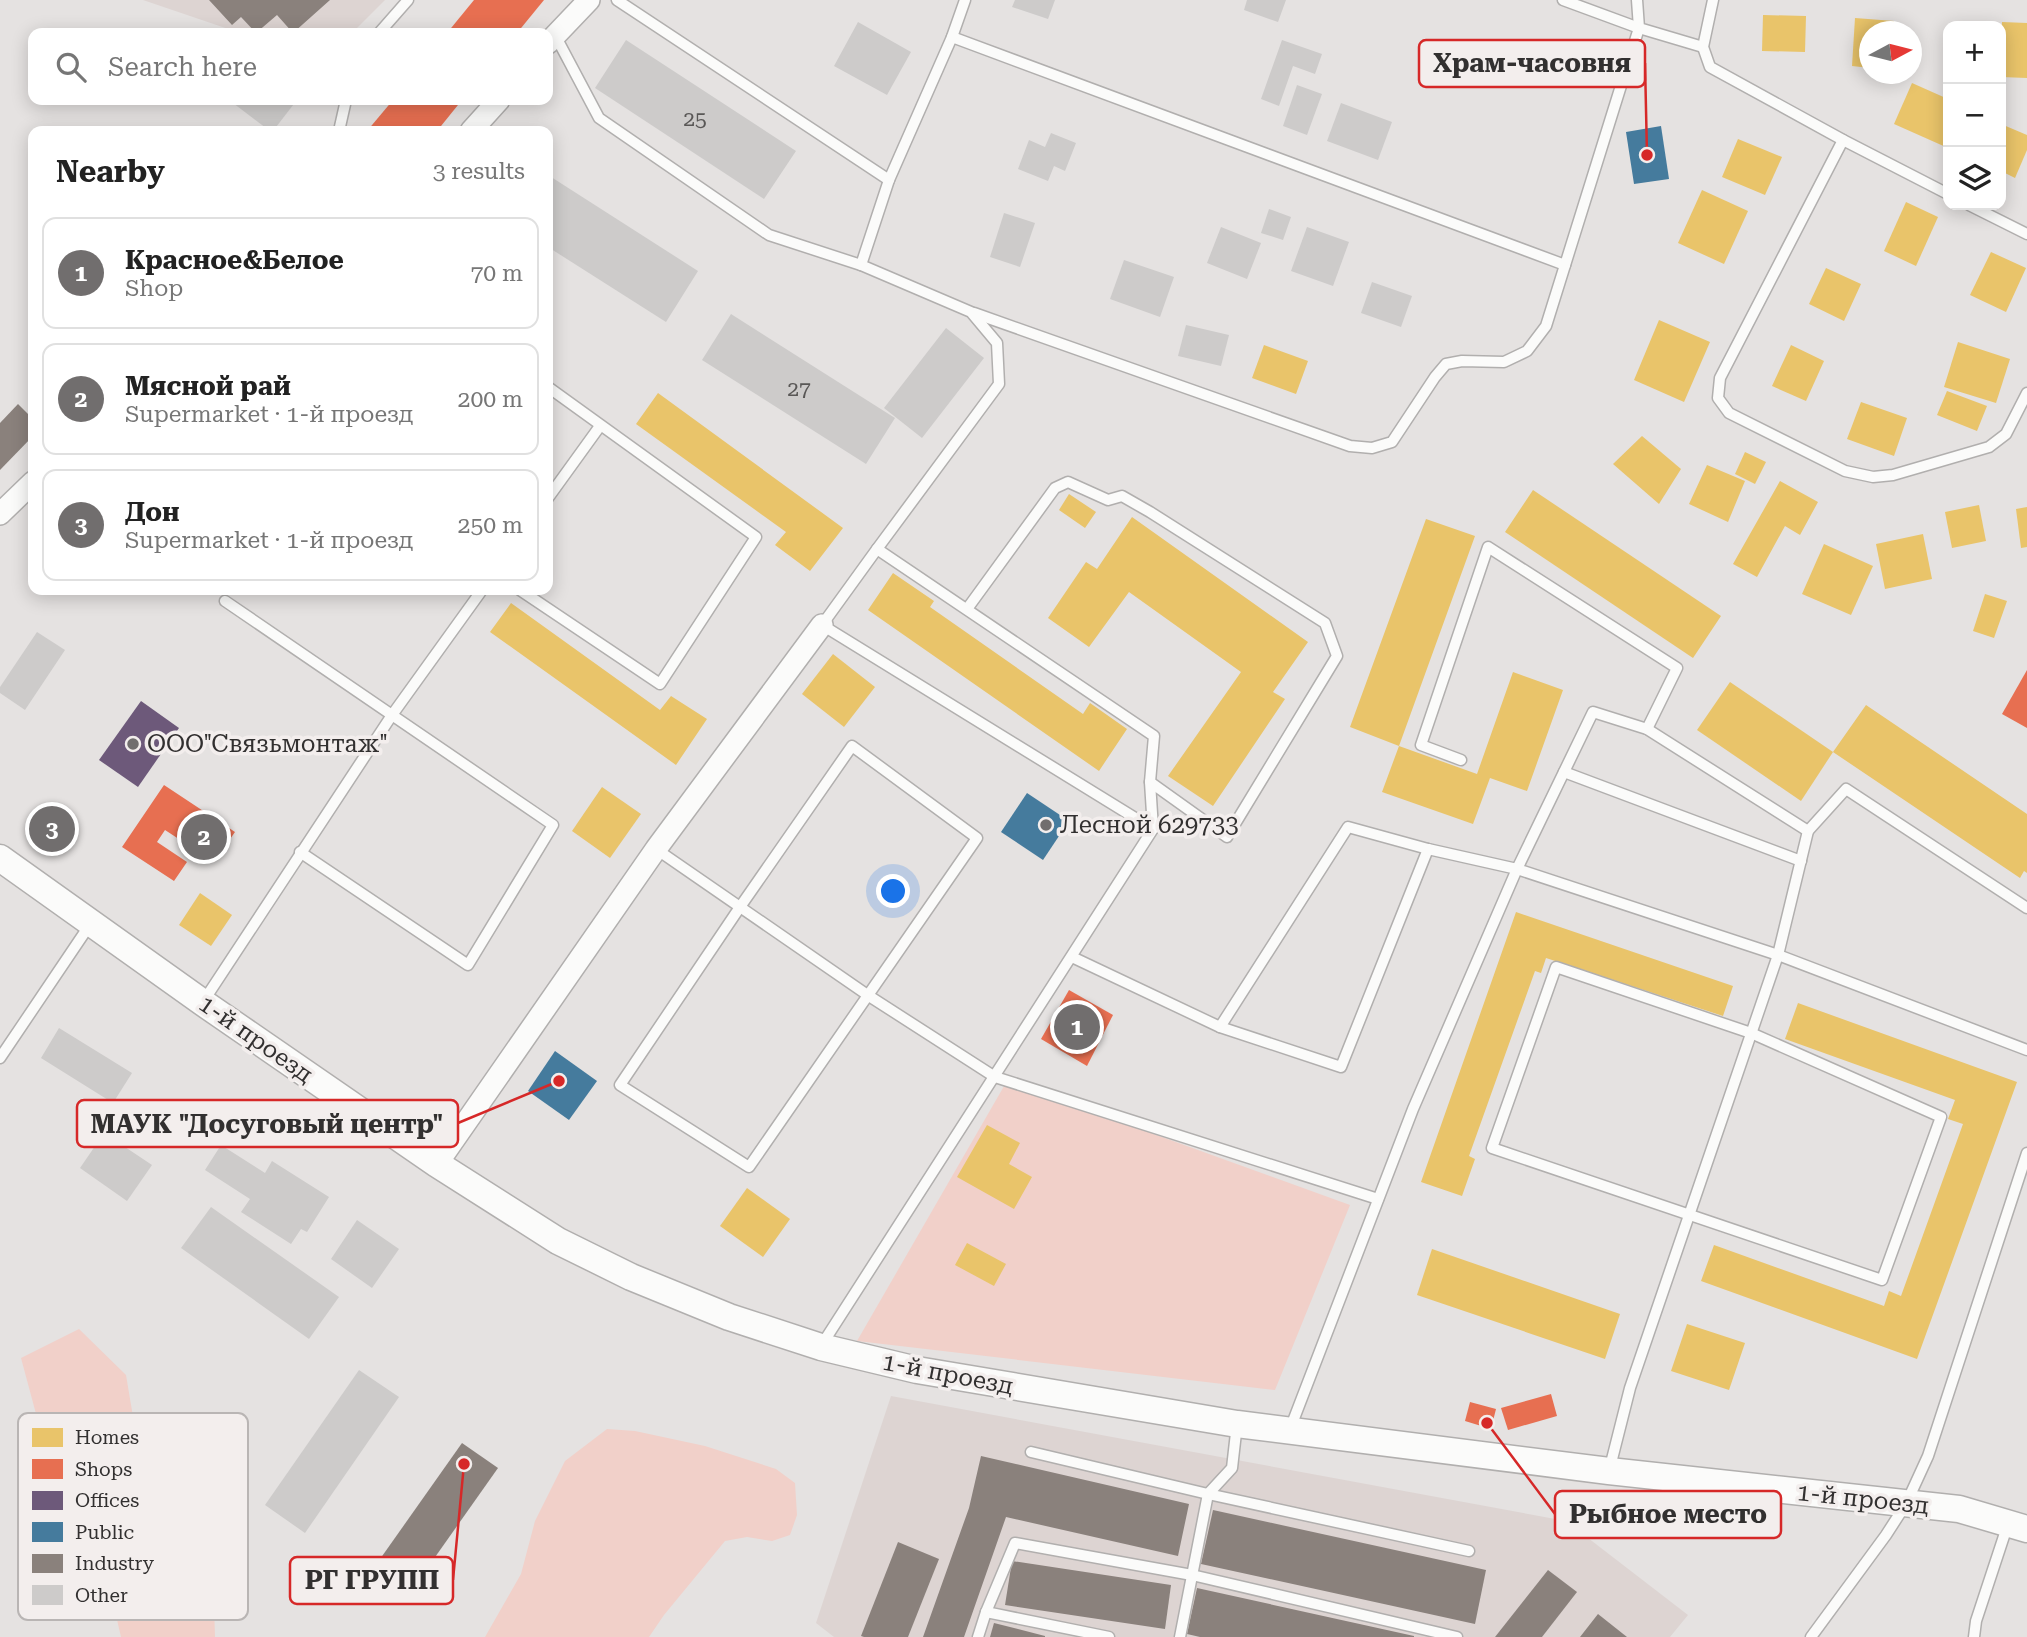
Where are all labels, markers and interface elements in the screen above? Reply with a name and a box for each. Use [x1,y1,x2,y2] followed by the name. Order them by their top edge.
[1859,21,1922,84] north arrow
[1943,21,2006,210] map controls
[1943,21,2006,84] button: +
[28,28,553,105] search box
[1419,40,1645,87] callout: Храм-часовня
[52,48,90,86] icon: search
[1433,48,1631,78] text: Храм-часовня
[108,52,257,82] text: Search here
[1943,84,2006,147] button: −
[683,107,707,131] house number: 25
[1943,147,2006,210] button: layers
[56,154,165,189] text: Nearby
[433,158,525,185] text: 3 results
[125,245,344,275] text: Красное&Белое
[75,260,87,287] text: 1
[470,260,523,287] text: 70 m
[125,275,183,302] text: Shop
[125,371,291,401] text: Мясной рай
[787,377,811,401] house number: 27
[75,386,87,413] text: 2
[458,386,523,413] text: 200 m
[125,401,413,428] text: Supermarket · 1-й проезд
[125,497,180,527] text: Дон
[75,512,87,539] text: 3
[458,512,523,539] text: 250 m
[125,527,413,554] text: Supermarket · 1-й проезд
[147,730,388,758] place label: ООО"Связьмонтаж"
[125,736,141,752] marker: ООО"Связьмонтаж"
[29,803,75,855] pin: 3
[181,811,227,863] pin: 2
[1060,811,1239,839] place label: Лесной 629733
[1038,817,1054,833] marker: Лесной 629733
[876,874,910,908] your location
[194,989,318,1089] street label: 1-й проезд
[1054,1001,1100,1053] pin: 1
[77,1100,458,1147] callout: МАУК "Досуговый центр"
[91,1109,443,1139] text: МАУК "Досуговый центр"
[880,1348,1016,1400] street label: 1-й проезд
[18,1413,248,1620] legend
[75,1426,139,1449] text: Homes
[75,1458,132,1481] text: Shops
[1796,1478,1930,1520] street label: 1-й проезд
[75,1489,139,1512] text: Offices
[1555,1491,1781,1538] callout: Рыбное место
[1569,1499,1767,1529] text: Рыбное место
[75,1521,134,1544] text: Public
[75,1552,155,1575] text: Industry
[290,1557,453,1604] callout: РГ ГРУПП
[305,1565,439,1595] text: РГ ГРУПП
[75,1584,128,1607] text: Other

